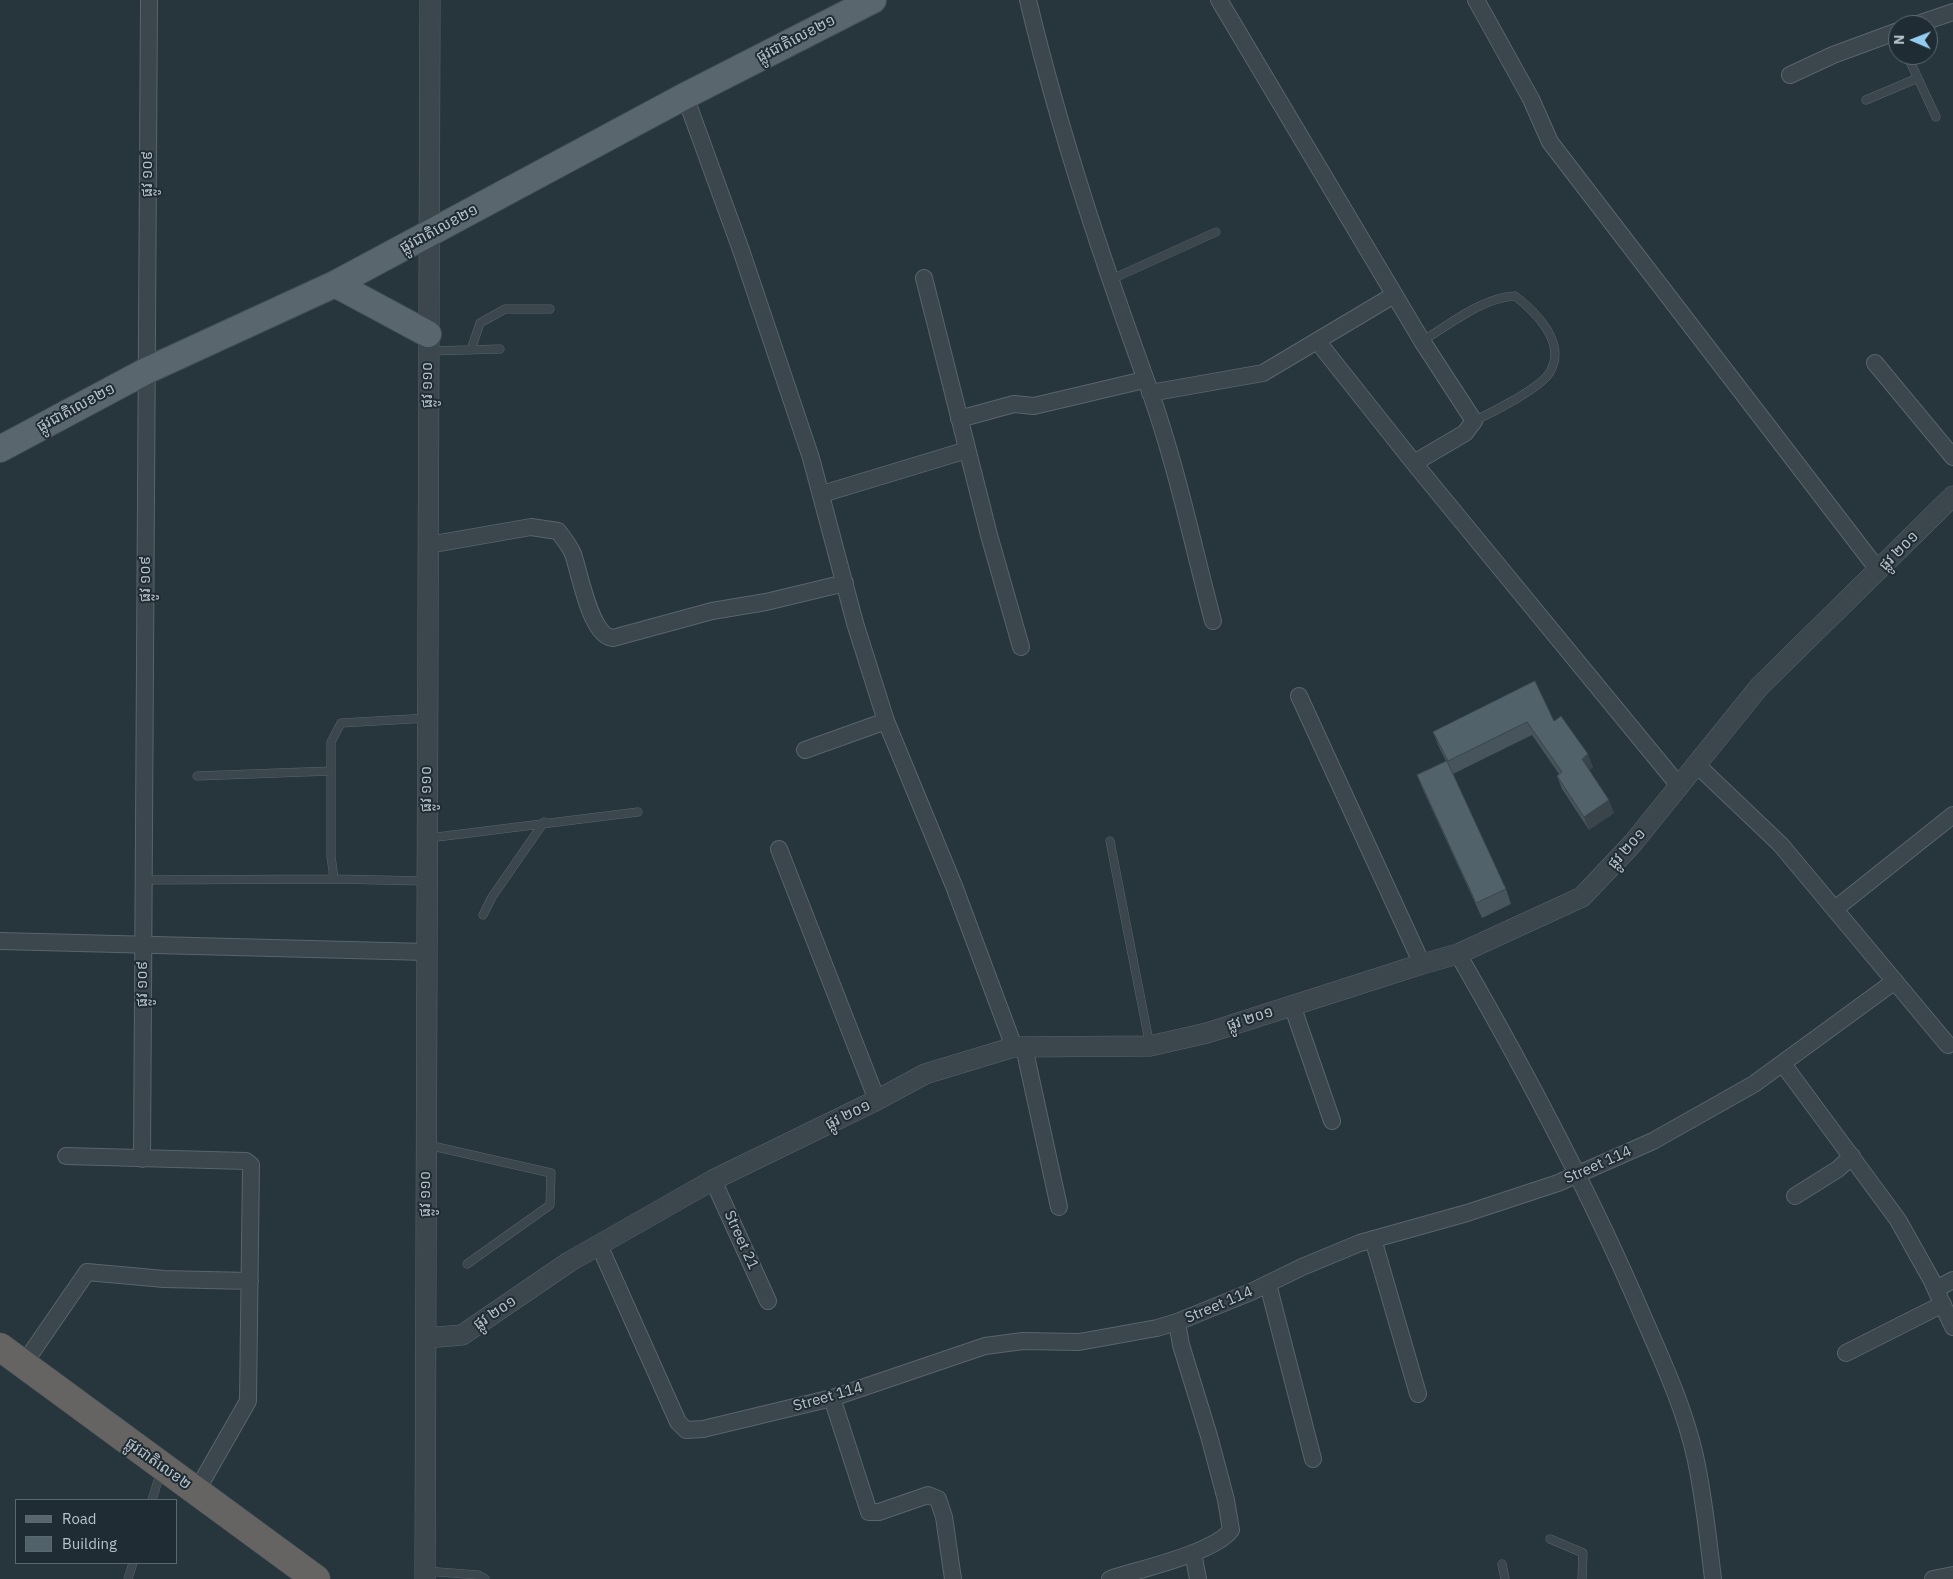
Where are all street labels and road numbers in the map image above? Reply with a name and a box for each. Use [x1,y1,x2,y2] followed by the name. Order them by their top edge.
[753,11,839,67] street label: ផ្លូវជាតិលេខ២១
[139,151,157,197] street label: ផ្លូវ ១០៩
[397,201,481,257] street label: ផ្លូវជាតិលេខ២១
[419,362,437,408] street label: ផ្លូវ ១១០
[34,380,118,436] street label: ផ្លូវជាតិលេខ២១
[1876,528,1922,574] street label: ផ្លូវ ២០១
[137,556,155,602] street label: ផ្លូវ ១០៩
[418,766,436,812] street label: ផ្លូវ ១១០
[1604,825,1650,873] street label: ផ្លូវ ២០១
[134,961,152,1007] street label: ផ្លូវ ១០៩
[1224,1003,1276,1035] street label: ផ្លូវ ២០១
[822,1096,874,1134] street label: ផ្លូវ ២០១
[1562,1142,1634,1188] street label: Street 114
[417,1171,435,1217] street label: ផ្លូវ ១១០
[720,1208,762,1272] street label: Street 21
[1182,1283,1256,1327] street label: Street 114
[470,1292,520,1334] street label: ផ្លូវ ២០១
[791,1378,865,1416] street label: Street 114
[122,1434,194,1494] street label: ផ្លូវជាតិលេខ២

